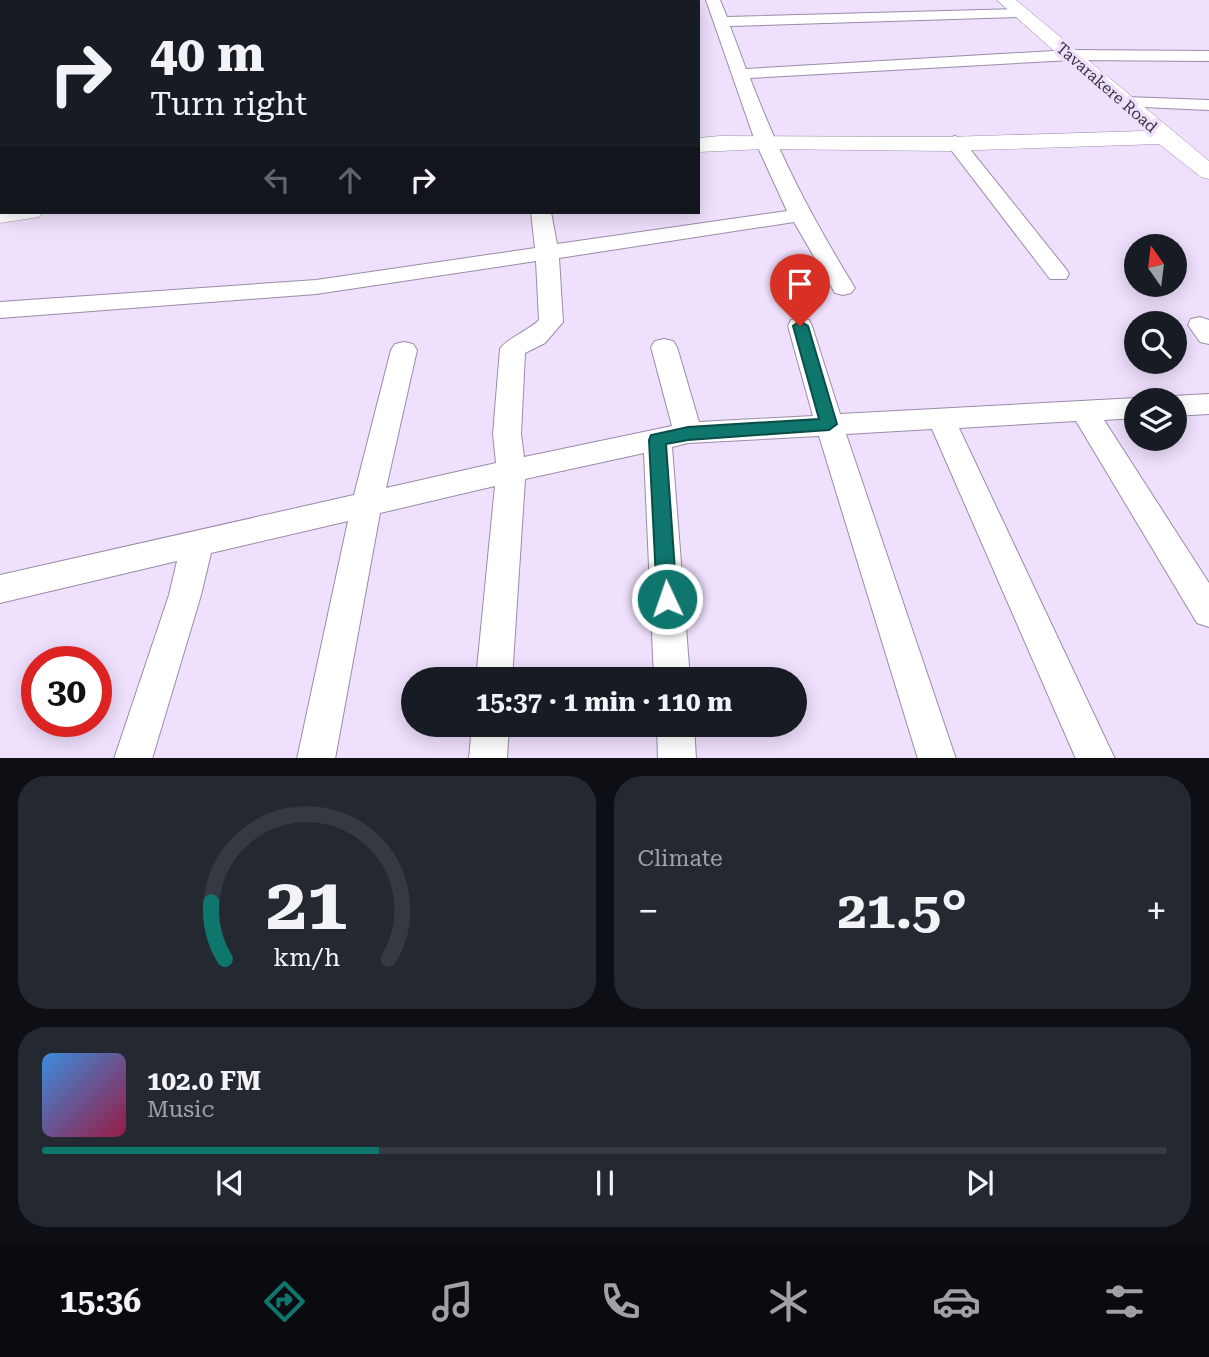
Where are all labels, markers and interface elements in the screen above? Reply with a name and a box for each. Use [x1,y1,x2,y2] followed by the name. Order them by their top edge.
[150,26,265,83] text: 40 m
[35,28,126,119] icon: right
[1052,38,1161,136] street label: Tavarakere Road
[150,85,307,123] text: Turn right
[258,161,296,199] icon: left
[331,161,369,199] icon: ahead
[404,161,442,199] icon: right
[1124,234,1186,298] north arrow
[1124,234,1187,451] map controls
[770,254,830,326] pin
[781,265,819,303] icon: arrive
[1124,311,1187,374] button: search
[1124,388,1187,451] button: layers
[630,562,704,636] position arrow
[21,646,112,737] speed limit sign: 30
[476,687,732,717] text: 15:37 · 1 min · 110 m
[638,845,723,872] text: Climate
[266,862,348,947] text: 21
[837,880,967,941] text: 21.5°
[638,889,659,933] text: −
[1146,889,1167,933] text: +
[273,942,340,971] text: km/h
[147,1066,261,1096] text: 102.0 FM
[147,1096,214,1123] text: Music
[211,1164,249,1202] icon: previous
[586,1164,624,1202] icon: pause
[961,1164,999,1202] icon: next
[260,1277,309,1326] icon: directions
[428,1277,477,1326] icon: music
[596,1277,645,1326] icon: phone
[764,1277,813,1326] icon: climate
[932,1277,981,1326] icon: car
[1100,1277,1149,1326] icon: filters
[60,1282,141,1320] text: 15:36

